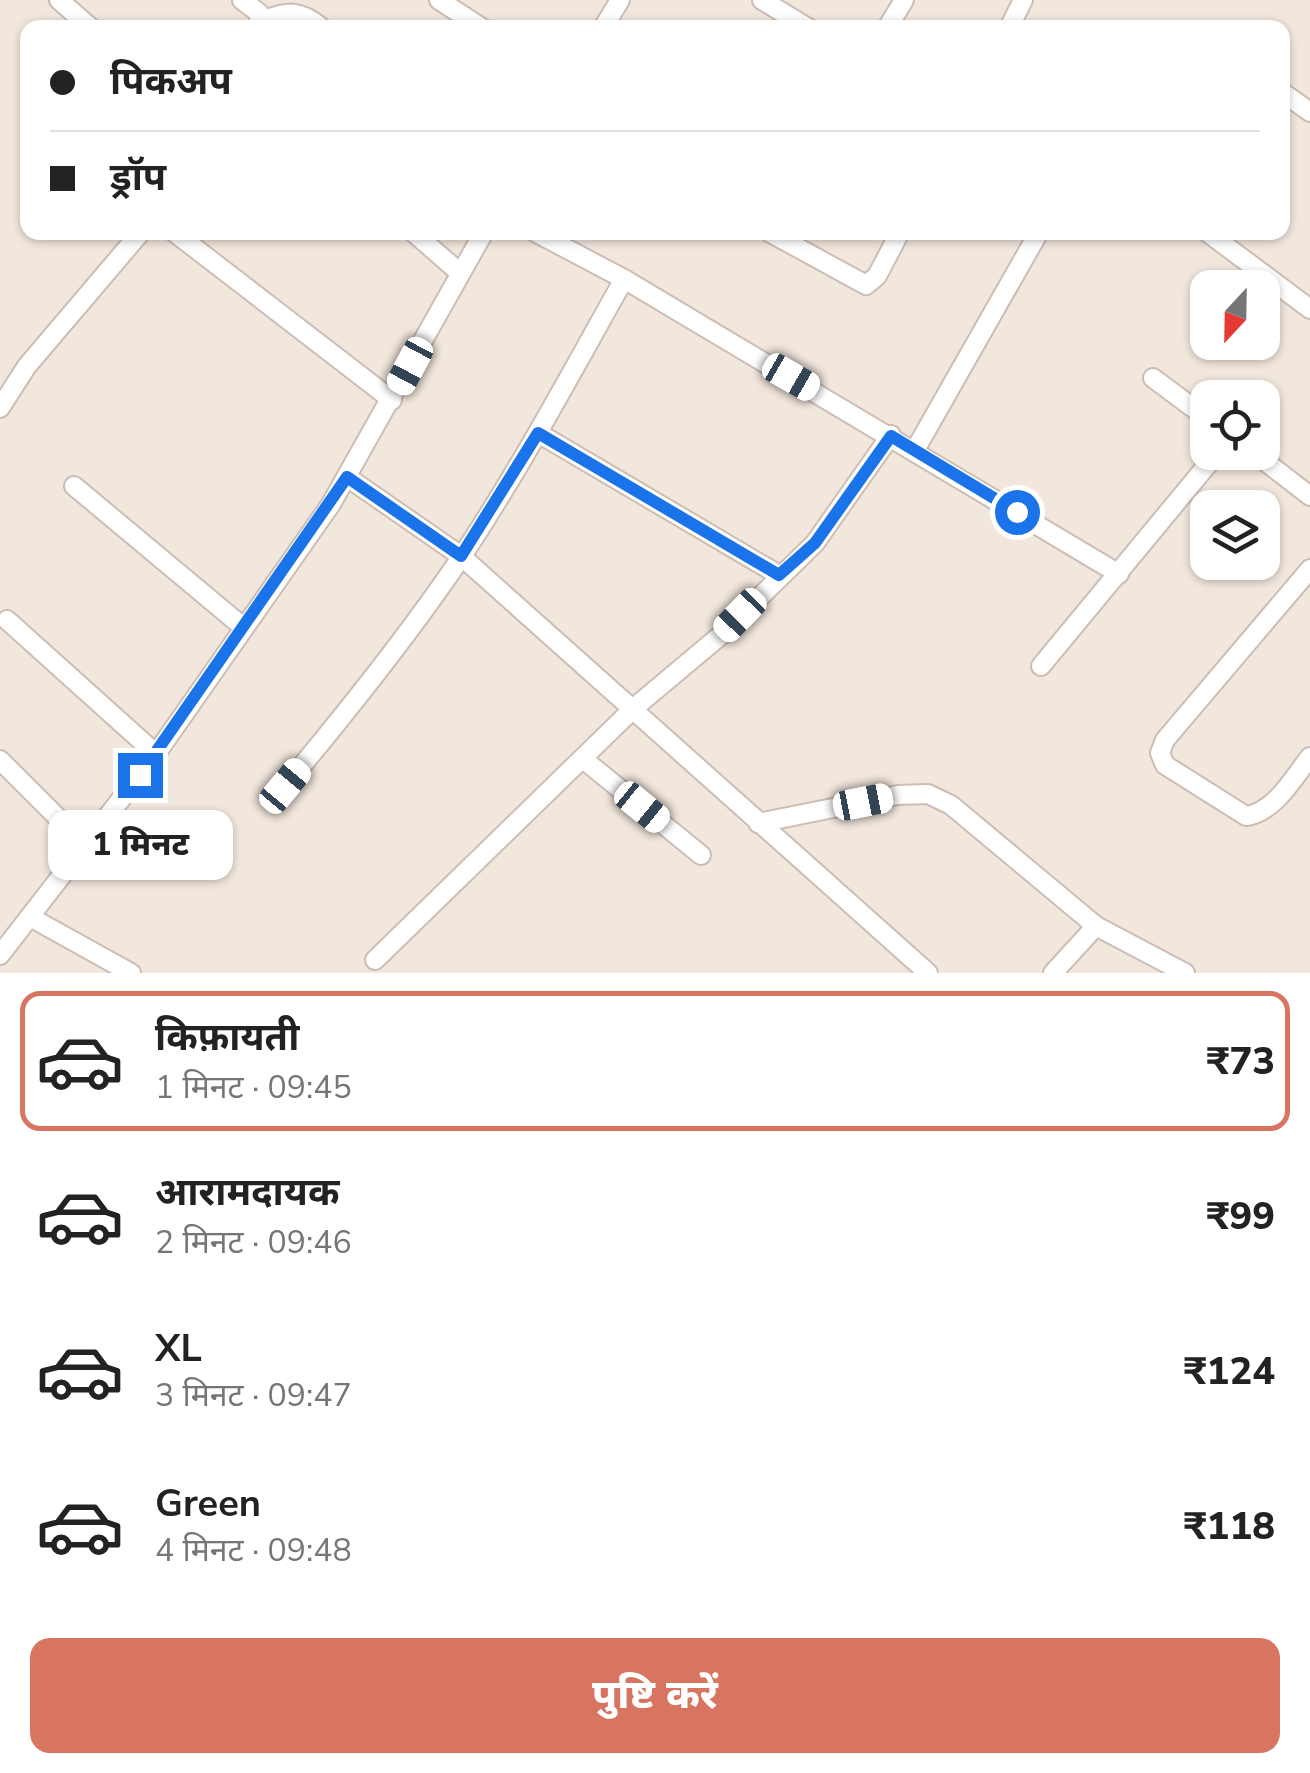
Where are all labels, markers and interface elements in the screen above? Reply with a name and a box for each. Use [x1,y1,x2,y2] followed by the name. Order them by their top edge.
[110,56,232,107] text: पिकअप
[110,152,166,203] text: ड्रॉप
[1190,270,1280,360] north arrow
[1190,270,1280,580] map controls
[383,332,437,400] car
[758,349,824,405] car
[1190,380,1280,470] button: locate
[995,490,1040,535] route start
[1190,490,1280,580] button: layers
[708,583,772,647] car
[118,753,163,798] route end
[254,753,316,819] car
[609,776,675,838] car
[831,782,895,822] car
[48,810,232,880] callout: 1 मिनट
[92,823,189,866] text: 1 मिनट
[155,1012,299,1063] text: किफ़ायती
[35,1016,125,1106] icon: car
[1207,1036,1275,1087] text: ₹73
[155,1066,352,1109] text: 1 मिनट · 09:45
[155,1167,339,1218] text: आरामदायक
[35,1171,125,1261] icon: car
[1207,1191,1275,1242] text: ₹99
[155,1221,352,1264] text: 2 मिनट · 09:46
[155,1323,202,1374] text: XL
[35,1326,125,1416] icon: car
[1184,1346,1275,1397] text: ₹124
[155,1374,352,1417] text: 3 मिनट · 09:47
[155,1478,261,1529] text: Green
[35,1481,125,1571] icon: car
[1184,1501,1275,1552] text: ₹118
[155,1529,352,1572] text: 4 मिनट · 09:48
[30,1638,1280,1753] button: पुष्टि करें

